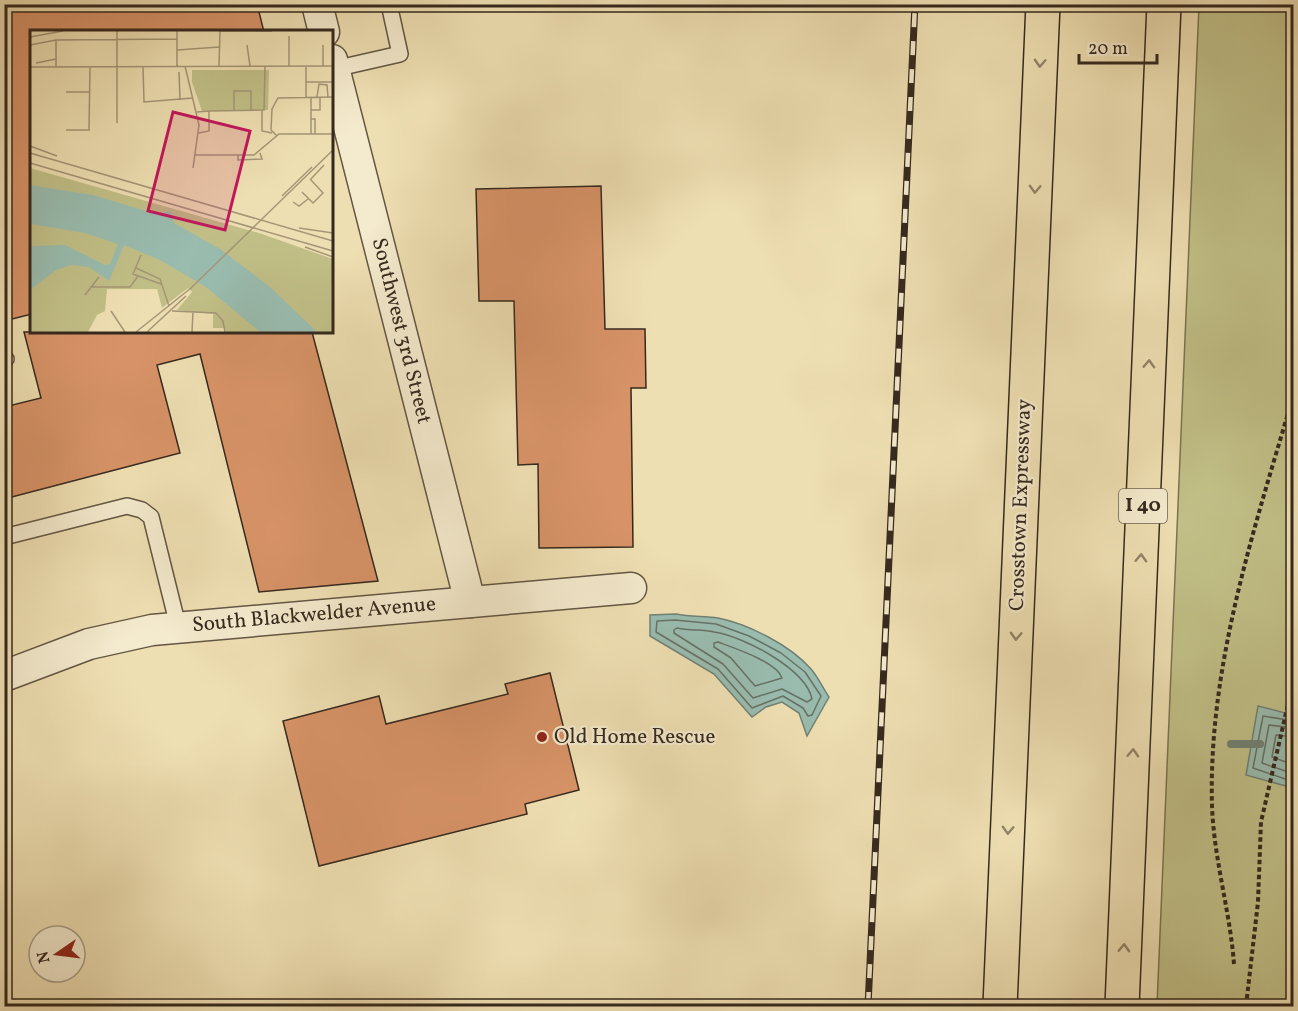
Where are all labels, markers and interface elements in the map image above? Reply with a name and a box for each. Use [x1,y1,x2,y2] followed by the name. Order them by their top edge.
[1079,27,1157,65] scale bar
[30,30,333,333] inset map
[1088,37,1128,62] text: 20 m
[1034,58,1047,67] one-way arrow
[1028,184,1041,193] one-way arrow
[364,235,438,427] street label: Southwest 3rd Street
[1143,359,1155,368] one-way arrow
[1003,398,1039,612] street label: Crosstown Expressway
[1119,489,1167,523] road number: I 40
[1135,554,1148,563] one-way arrow
[191,590,437,640] street label: South Blackwelder Avenue
[1009,631,1022,640] one-way arrow
[554,723,716,752] place label: Old Home Rescue
[535,730,549,744] marker: Old Home Rescue
[1126,749,1139,758] one-way arrow
[1001,826,1014,835] one-way arrow
[27,924,87,984] north arrow
[1118,944,1131,953] one-way arrow
[32,948,56,965] text: N

